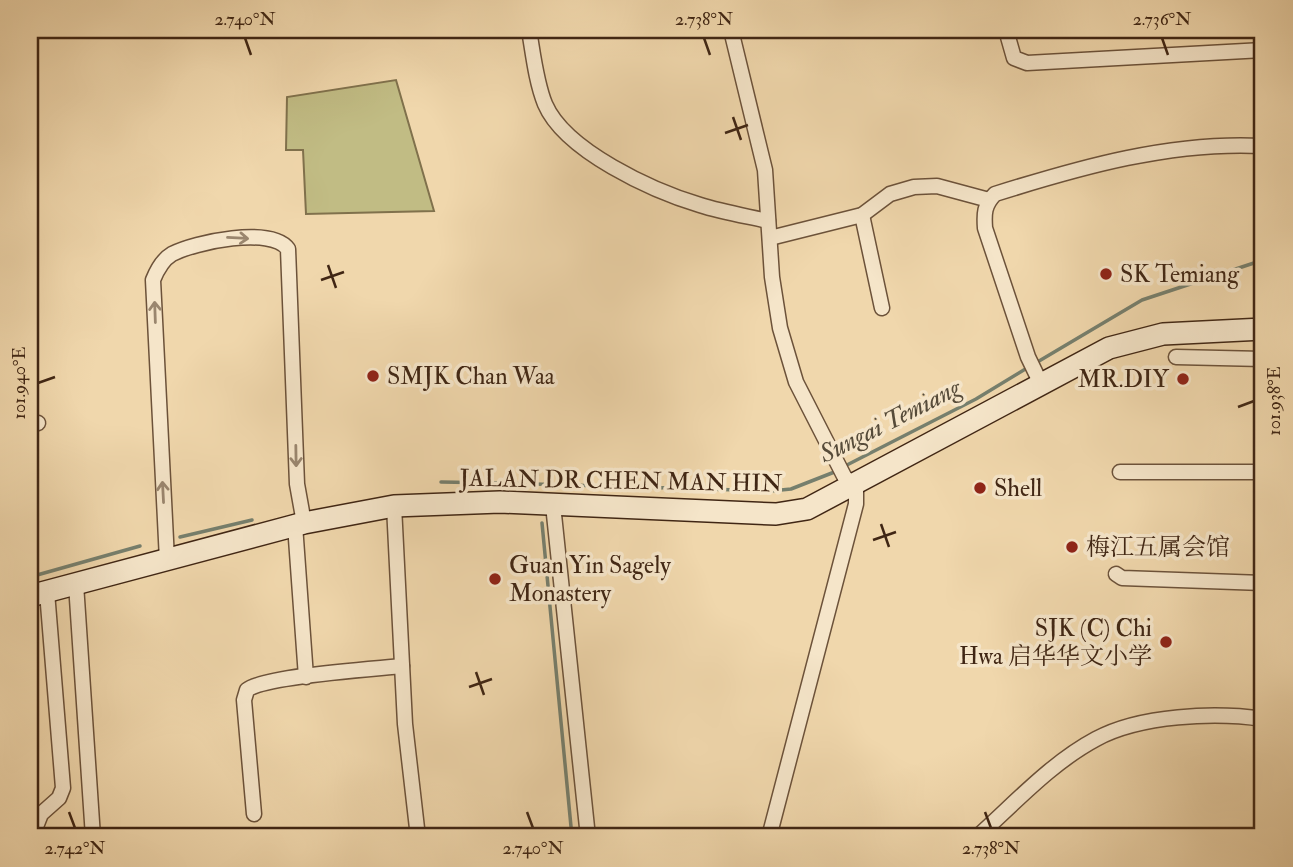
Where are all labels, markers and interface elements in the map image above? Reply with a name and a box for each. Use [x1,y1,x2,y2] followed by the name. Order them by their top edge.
[214,8,276,31] text: 2.740°N
[675,8,733,31] text: 2.738°N
[1133,8,1191,31] text: 2.736°N
[226,232,249,245] one-way arrow
[1120,259,1240,290] place label: SK Temiang
[1098,266,1114,282] marker: SK Temiang
[148,301,161,324] one-way arrow
[8,347,31,419] text: 101.940°E
[387,361,556,392] place label: SMJK Chan Waa
[1078,364,1170,395] place label: MR.DIY
[1263,366,1286,436] text: 101.938°E
[365,368,381,384] marker: SMJK Chan Waa
[813,371,967,471] water label: Sungai Temiang
[1175,371,1191,387] marker: MR.DIY
[289,445,303,468] one-way arrow
[458,463,783,499] street label: JALAN DR CHEN MAN HIN
[994,473,1042,504] place label: Shell
[156,480,169,503] one-way arrow
[972,480,988,496] marker: Shell
[1086,532,1230,563] place label: 梅江五属会馆
[1064,539,1080,555] marker: 梅江五属会馆
[509,550,671,609] place label: Guan Yin Sagely Monastery
[487,571,503,587] marker: Guan Yin Sagely Monastery
[959,613,1152,672] place label: SJK (C) Chi Hwa 启华华文小学
[1158,634,1174,650] marker: SJK (C) Chi Hwa 启华华文小学
[45,837,106,860] text: 2.742°N
[502,837,564,860] text: 2.740°N
[962,837,1020,860] text: 2.738°N

